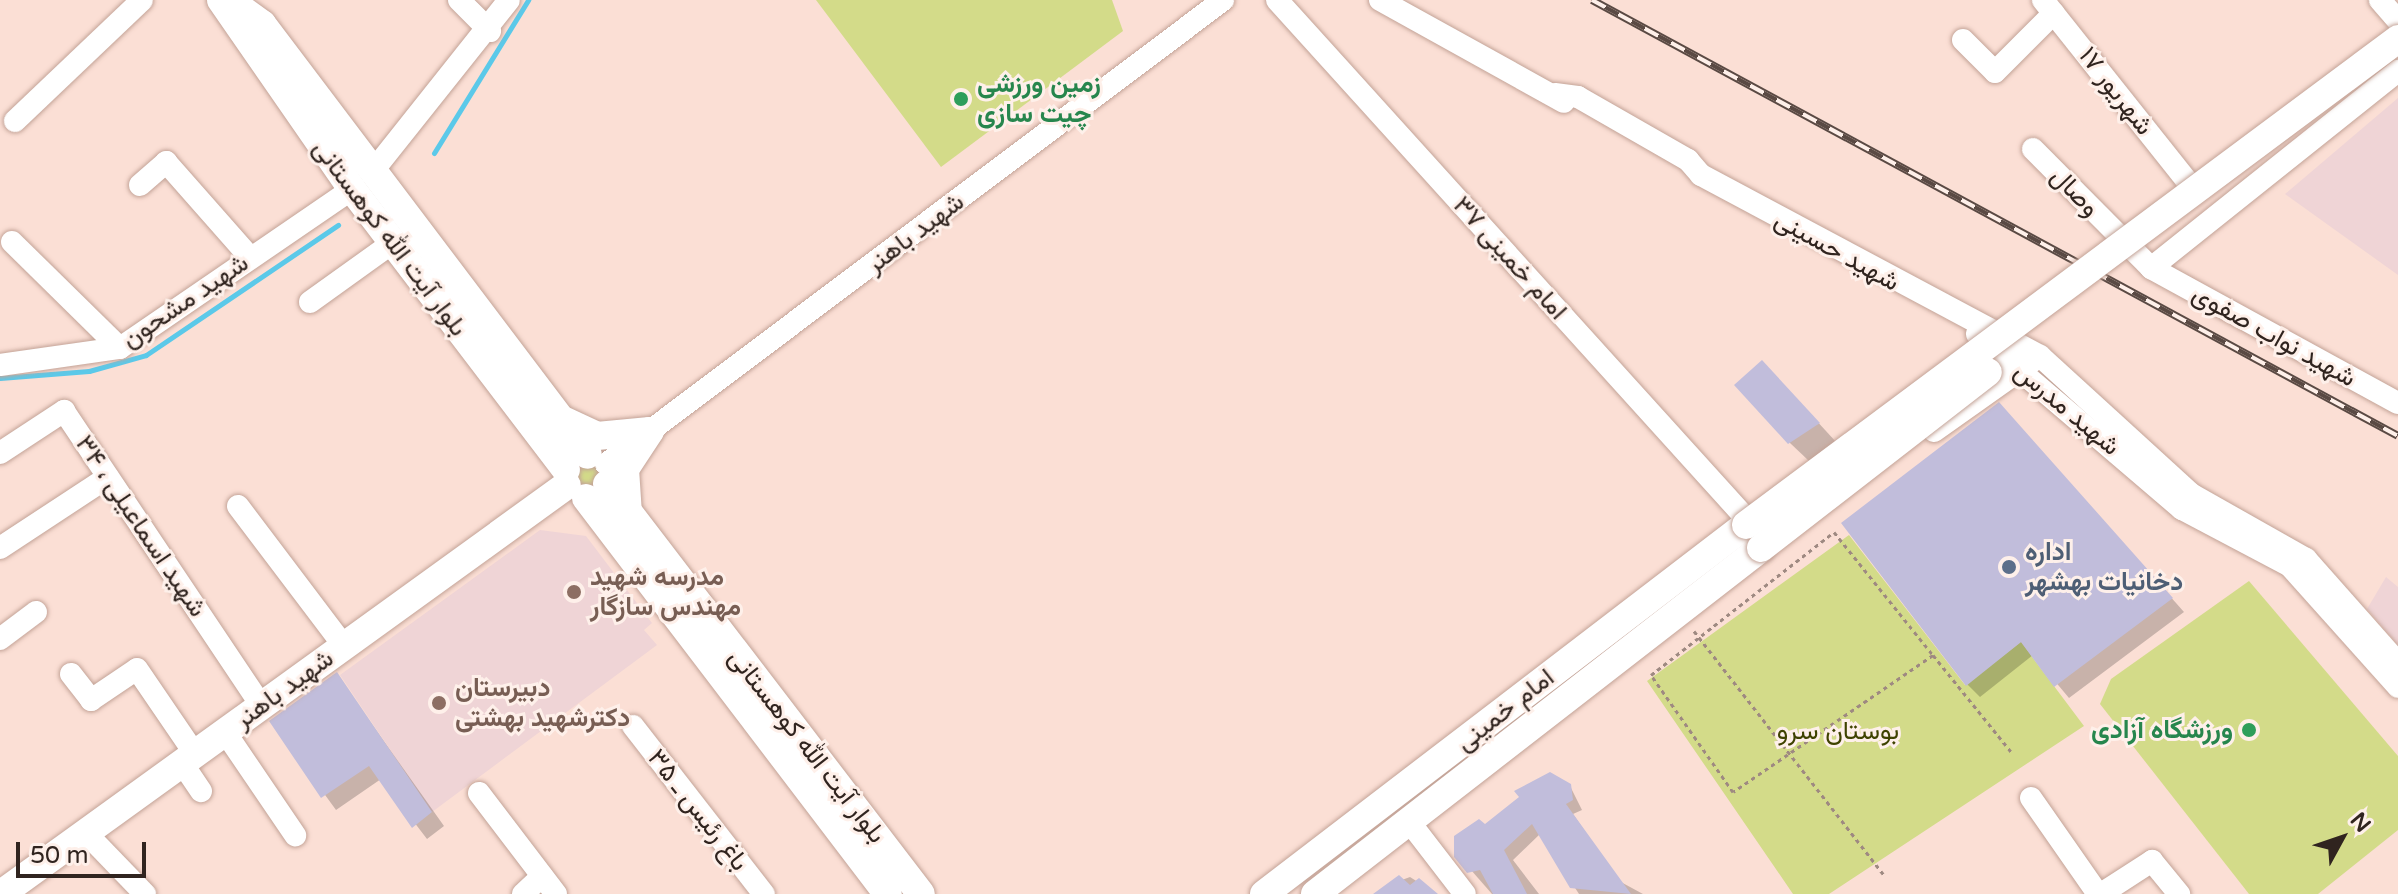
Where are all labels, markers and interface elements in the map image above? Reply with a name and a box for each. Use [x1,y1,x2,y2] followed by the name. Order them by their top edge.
[2072,41,2160,141] street label: ۱۷ شهریور
[977,68,1101,130] place label: زمین ورزشی چیت سازی
[952,90,970,108] marker: زمین ورزشی چیت سازی
[306,134,474,342] street label: بلوار آیت الله کوهستانی
[2044,161,2106,223] street label: وصال
[860,186,970,280] street label: شهید باهنر
[1446,190,1574,326] street label: امام خمینی ۳۷
[1769,204,1905,298] street label: شهید حسینی
[116,247,254,355] street label: شهید مشحون
[2187,278,2361,394] street label: شهید نواب صفوی
[2008,356,2126,462] street label: شهید مدرس
[69,429,213,623] street label: شهید اسماعیلی ، ۳۴
[2025,536,2183,598] place label: اداره دخانیات بهشهر
[2000,558,2018,576] marker: اداره دخانیات بهشهر
[590,561,741,622] place label: مدرسه شهید مهندس سازگار
[565,583,583,601] marker: مدرسه شهید مهندس سازگار
[228,643,340,735] street label: شهید باهنر
[721,643,893,849] street label: بلوار آیت الله کوهستانی
[1450,662,1560,758] street label: امام خمینی
[455,672,630,734] place label: دبیرستان دکترشهید بهشتی
[430,694,448,712] marker: دبیرستان دکترشهید بهشتی
[2091,714,2233,746] place label: ورزشگاه آزادی
[1777,715,1899,747] park label: بوستان سرو
[2240,721,2258,739] marker: ورزشگاه آزادی
[641,743,755,877] street label: باغ رئیس ـ ۳۵
[2302,798,2382,878] north arrow
[2345,807,2376,838] text: N
[20,826,150,876] scale bar
[30,841,88,870] text: 50 m

